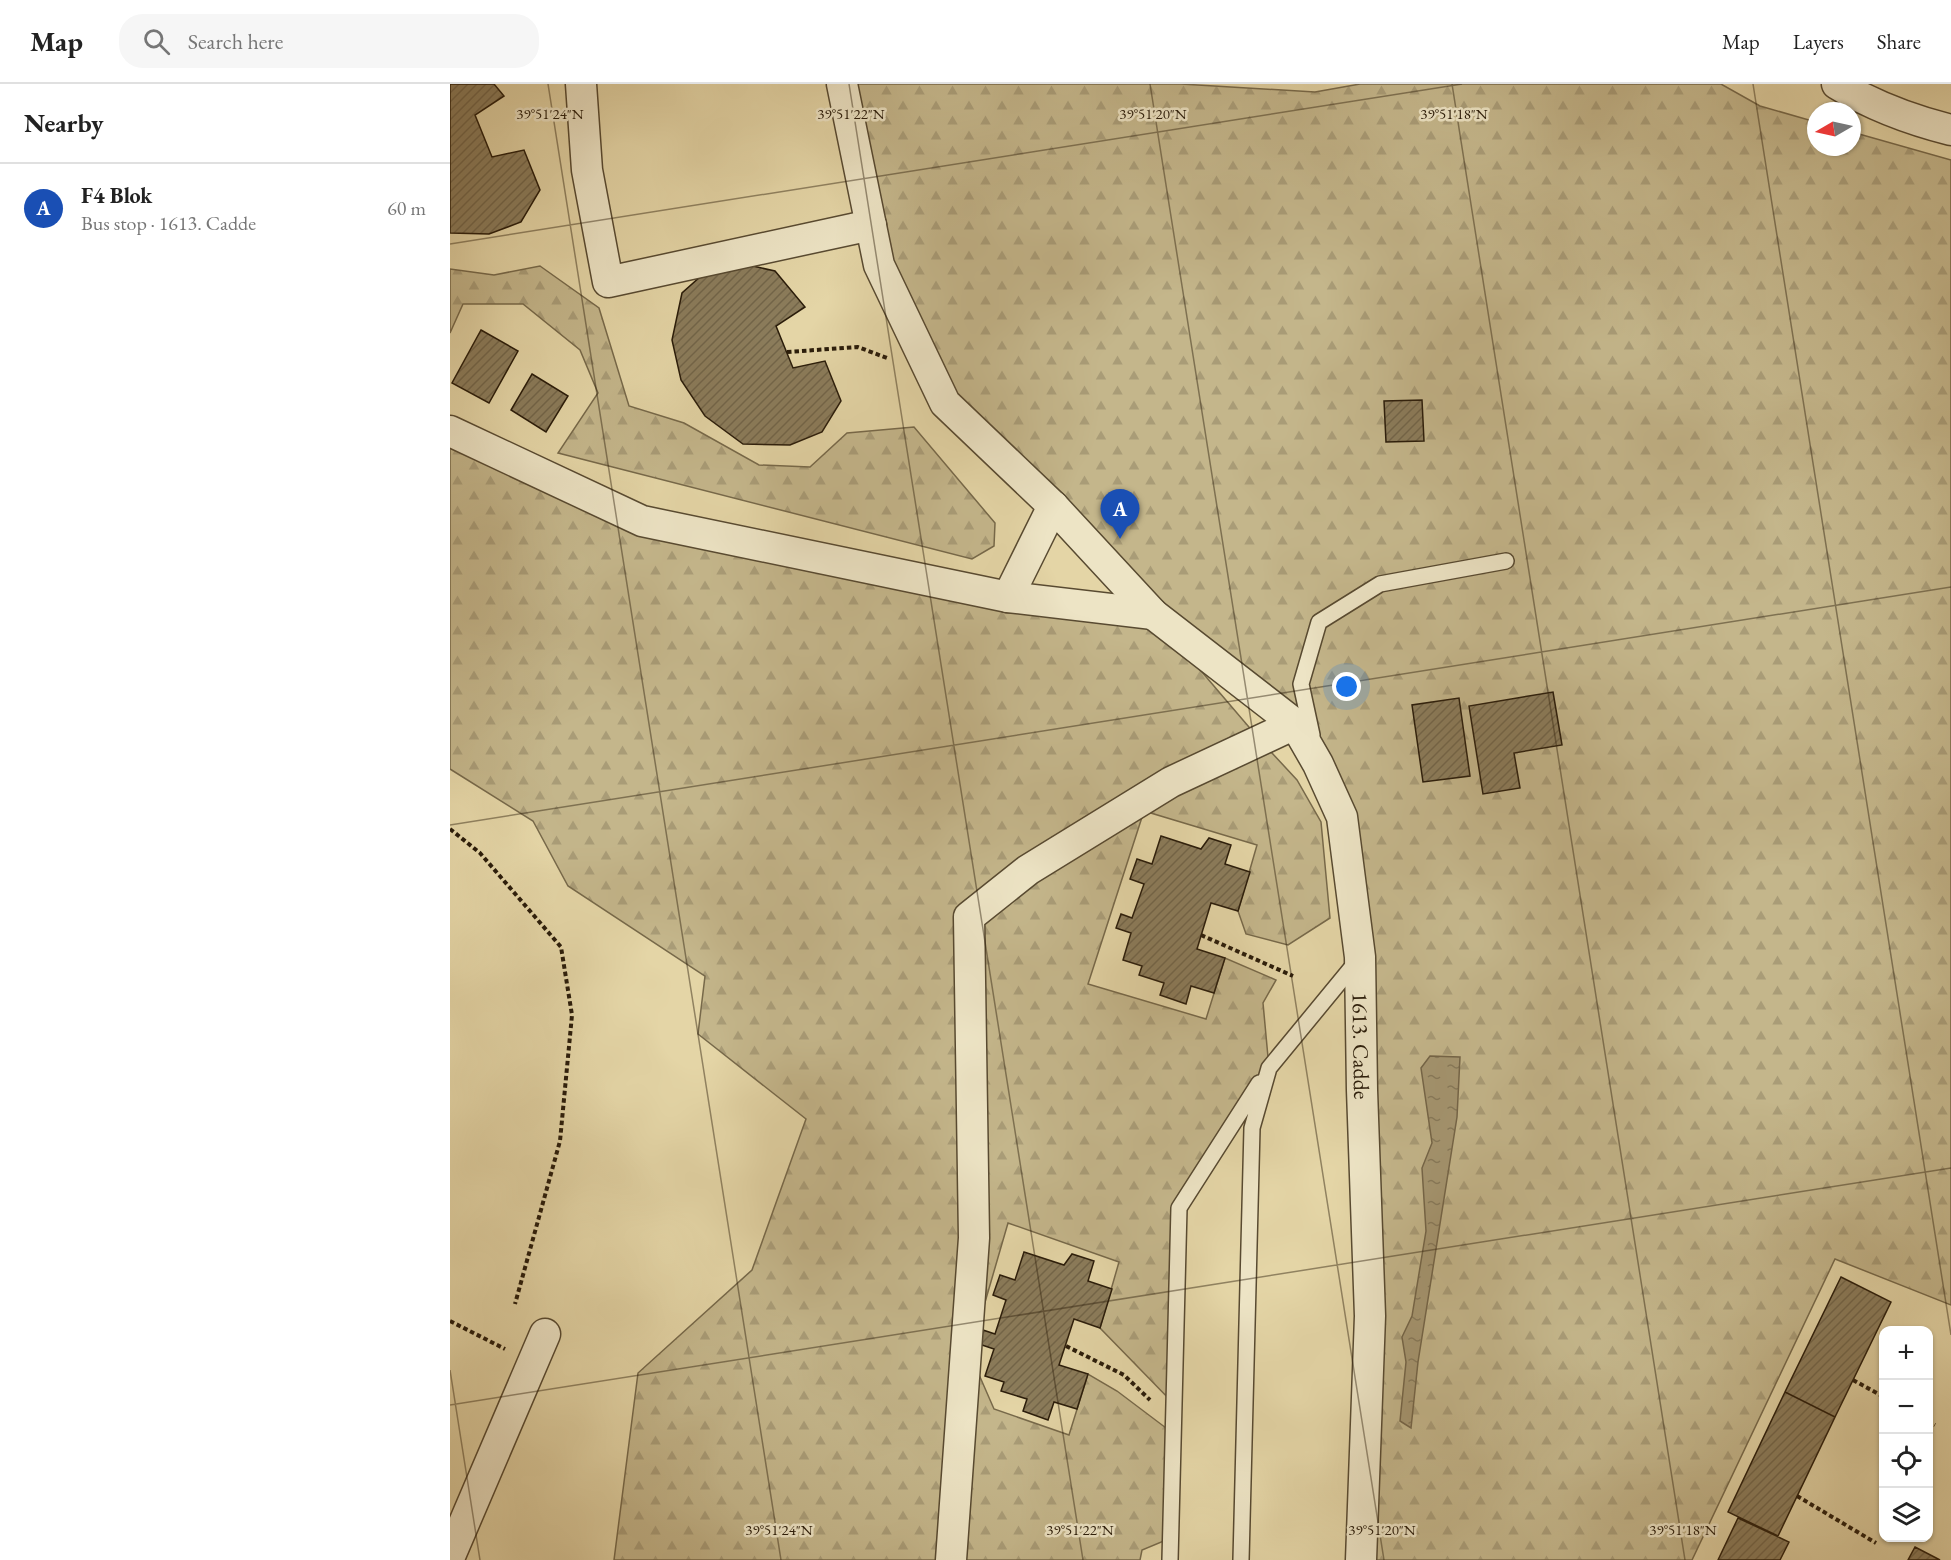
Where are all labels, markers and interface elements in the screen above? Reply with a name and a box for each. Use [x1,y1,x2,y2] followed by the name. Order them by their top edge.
[119,14,539,68] search box
[30,23,83,59] text: Map
[140,25,173,58] icon: search
[188,27,283,56] text: Search here
[1722,28,1760,55] text: Map
[1793,28,1844,55] text: Layers
[1877,28,1921,55] text: Share
[1807,102,1861,156] north arrow
[516,104,584,123] text: 39°51'24"N
[817,104,885,123] text: 39°51'22"N
[1119,104,1187,123] text: 39°51'20"N
[1420,104,1488,123] text: 39°51'18"N
[24,106,104,140] text: Nearby
[81,181,152,210] text: F4 Blok
[36,195,51,221] text: A
[387,195,426,221] text: 60 m
[81,210,256,236] text: Bus stop · 1613. Cadde
[1100,490,1140,539] pin: A
[1332,672,1361,701] your location
[1346,992,1376,1100] street label: 1613. Cadde
[1879,1326,1933,1542] map controls
[1879,1326,1933,1380] button: +
[1879,1380,1933,1434] button: −
[1879,1434,1933,1488] button: locate
[1879,1488,1933,1542] button: layers
[745,1520,813,1539] text: 39°51'24"N
[1046,1520,1114,1539] text: 39°51'22"N
[1348,1520,1416,1539] text: 39°51'20"N
[1649,1520,1717,1539] text: 39°51'18"N

